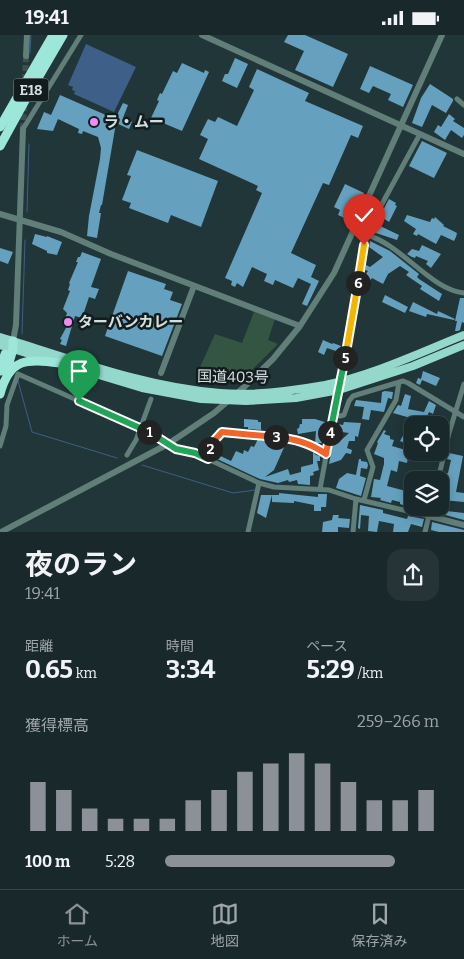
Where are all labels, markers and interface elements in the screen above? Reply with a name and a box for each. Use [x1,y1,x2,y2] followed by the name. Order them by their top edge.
[25,6,69,29] text: 19:41
[14,79,48,101] road number: E18
[104,113,164,131] place label: ラ・ムー
[88,116,100,128] marker: ラ・ムー
[343,194,385,245] pin
[350,201,378,229] icon: check
[346,271,370,295] pin: 6
[354,275,363,292] text: 6
[78,313,184,331] place label: ターバンカレー
[62,316,74,328] marker: ターバンカレー
[332,345,358,371] pin: 5
[58,350,100,401] pin
[342,350,349,367] text: 5
[65,357,93,385] icon: arrive
[197,367,269,387] street label: 国道403号
[404,416,449,516] map controls
[404,416,449,461] button: locate
[136,419,162,445] pin: 1
[318,421,342,445] pin: 4
[146,424,153,441] text: 1
[264,425,288,449] pin: 3
[326,425,335,442] text: 4
[272,429,281,446] text: 3
[198,437,222,461] pin: 2
[207,441,214,458] text: 2
[404,471,449,516] button: layers
[25,548,137,581] text: 夜のラン
[387,549,439,601] button: share
[25,584,60,603] text: 19:41
[25,638,53,655] text: 距離
[166,638,194,655] text: 時間
[306,638,348,655] text: ペース
[25,655,73,685] text: 0.65
[166,655,216,685] text: 3:34
[306,655,355,685] text: 5:29
[73,665,97,682] text: km
[355,665,383,682] text: /km
[357,712,439,731] text: 259–266 m
[25,716,89,735] text: 獲得標高
[25,852,70,871] text: 100 m
[105,852,135,871] text: 5:28
[56,900,98,950] tab: ホーム
[211,900,239,950] tab: 地図
[352,900,408,950] tab: 保存済み

